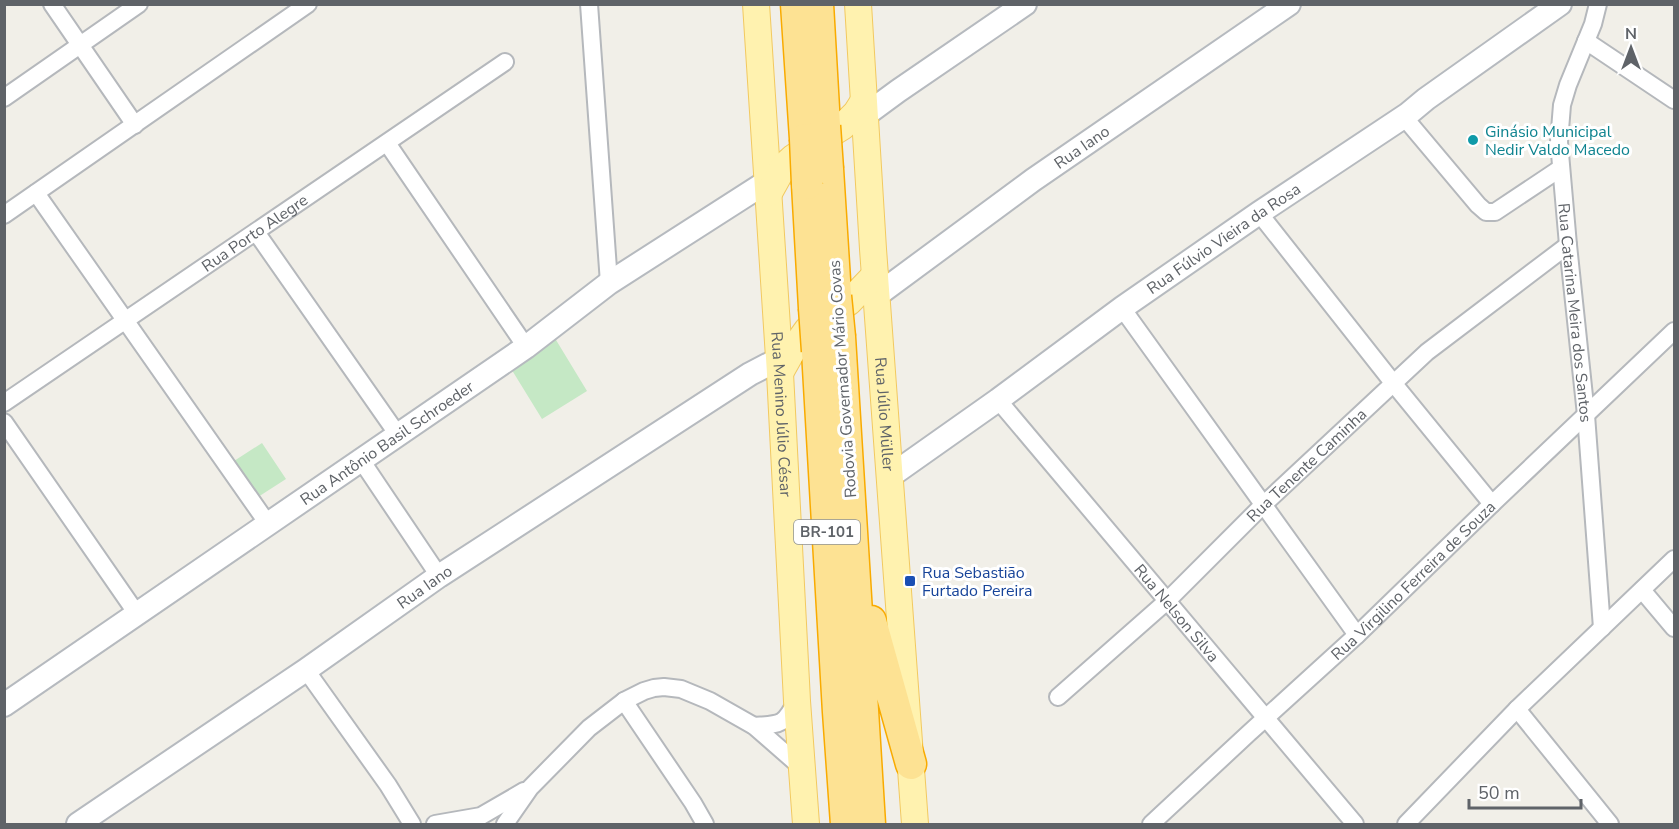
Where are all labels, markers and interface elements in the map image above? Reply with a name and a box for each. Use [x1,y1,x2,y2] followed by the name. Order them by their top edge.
[1601,18,1661,78] north arrow
[1625,23,1637,45] text: N
[1050,121,1114,174] street label: Rua Iano
[1485,121,1630,161] place label: Ginásio Municipal Nedir Valdo Macedo
[1466,133,1480,147] marker: Ginásio Municipal Nedir Valdo Macedo
[1143,178,1305,300] street label: Rua Fúlvio Vieira da Rosa
[198,189,313,277] street label: Rua Porto Alegre
[1552,202,1597,423] street label: Rua Catarina Meira dos Santos
[824,259,862,499] street label: Rodovia Governador Mário Covas
[765,331,796,498] street label: Rua Menino Júlio César
[869,356,899,472] street label: Rua Júlio Müller
[296,376,479,511] street label: Rua Antônio Basil Schroeder
[1242,404,1372,527] street label: Rua Tenente Caminha
[1327,496,1501,665] street label: Rua Virgilino Ferreira de Souza
[794,520,860,544] road number: BR-101
[393,560,457,614] street label: Rua Iano
[1129,560,1224,667] street label: Rua Nelson Silva
[922,562,1032,602] place label: Rua Sebastião Furtado Pereira
[903,574,917,588] marker: Rua Sebastião Furtado Pereira
[1469,772,1582,810] scale bar
[1478,781,1520,805] text: 50 m

